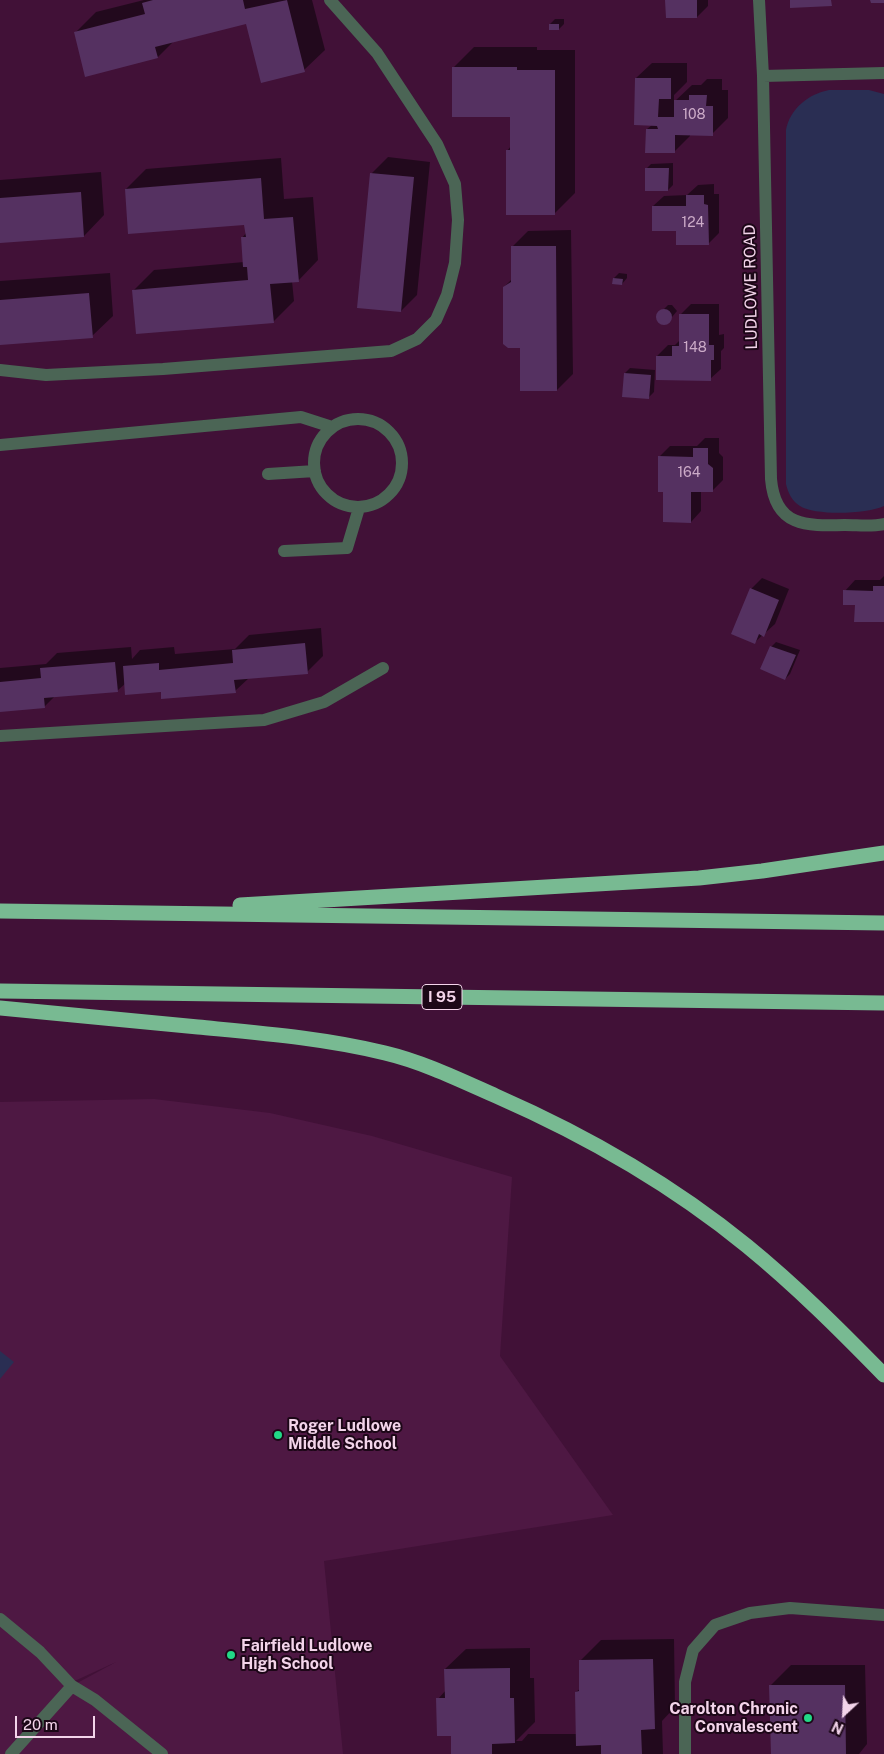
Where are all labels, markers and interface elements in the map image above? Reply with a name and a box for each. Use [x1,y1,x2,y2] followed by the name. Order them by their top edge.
[682,107,706,123] house number: 108
[682,215,704,231] house number: 124
[740,224,762,350] street label: LUDLOWE ROAD
[683,340,707,356] house number: 148
[677,465,701,481] house number: 164
[422,984,462,1010] road number: I 95
[288,1416,401,1454] place label: Roger Ludlowe Middle School
[272,1429,284,1441] marker: Roger Ludlowe Middle School
[241,1636,373,1674] place label: Fairfield Ludlowe High School
[225,1649,237,1661] marker: Fairfield Ludlowe High School
[819,1689,869,1739] north arrow
[669,1699,798,1737] place label: Carolton Chronic Convalescent
[18,1706,98,1738] scale bar
[802,1712,814,1724] marker: Carolton Chronic Convalescent
[23,1716,58,1733] text: 20 m
[829,1718,846,1737] text: N

